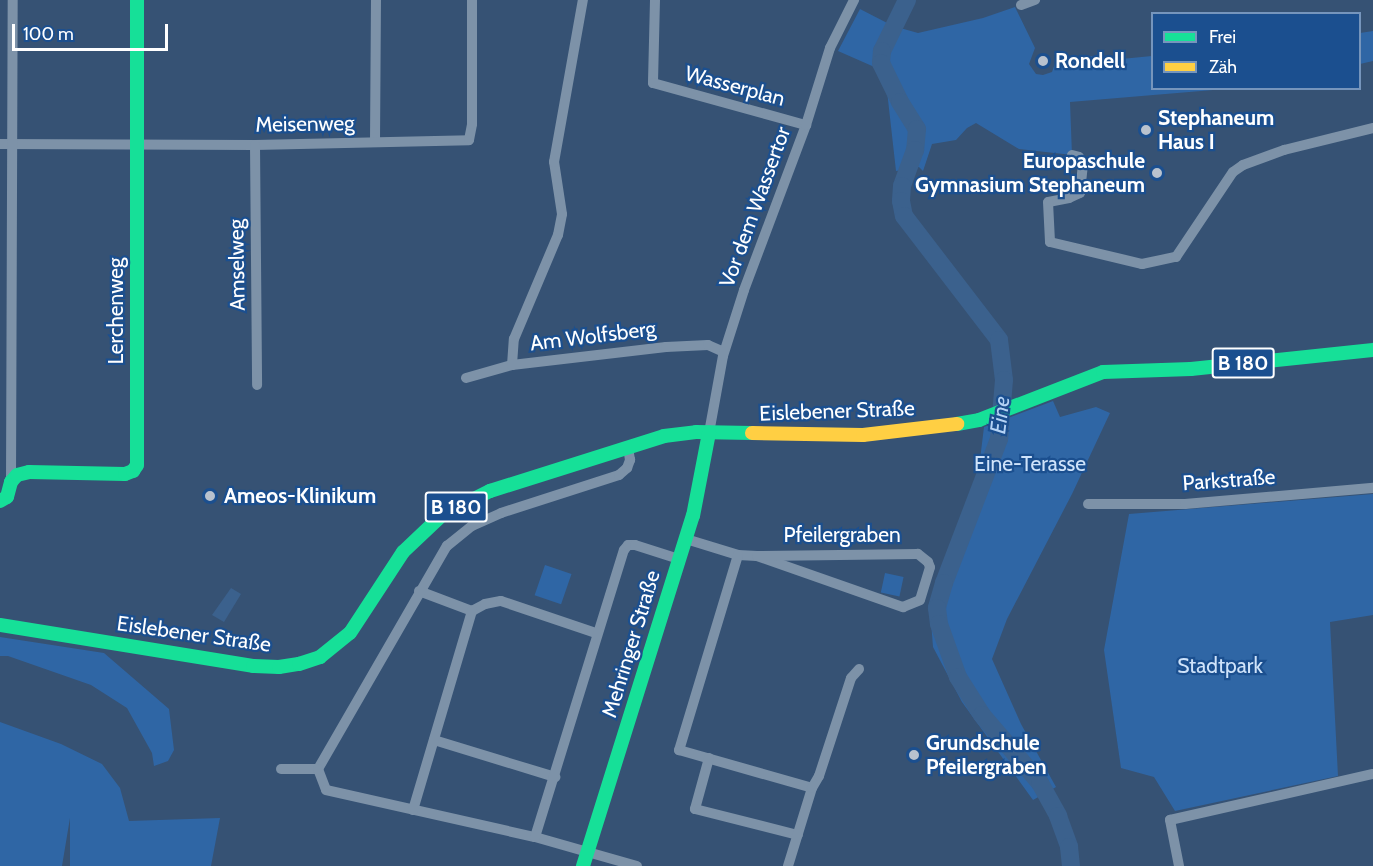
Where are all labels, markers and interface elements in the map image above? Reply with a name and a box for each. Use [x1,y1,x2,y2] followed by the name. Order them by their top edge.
[15,12,171,50] scale bar
[1151,12,1361,90] legend
[23,23,74,45] text: 100 m
[1209,26,1236,48] text: Frei
[1055,48,1125,74] place label: Rondell
[1036,54,1050,68] marker: Rondell
[1209,56,1237,78] text: Zäh
[682,61,788,111] street label: Wasserplan
[1158,105,1274,155] place label: Stephaneum Haus I
[255,111,355,137] street label: Meisenweg
[714,123,796,291] street label: Vor dem Wassertor
[1139,123,1153,137] marker: Stephaneum Haus I
[915,148,1145,198] place label: Europaschule Gymnasium Stephaneum
[1150,166,1164,180] marker: Europaschule Gymnasium Stephaneum
[224,219,250,311] street label: Amselweg
[103,258,129,364] street label: Lerchenweg
[529,316,657,356] street label: Am Wolfsberg
[1212,346,1274,380] road number: B 180
[985,395,1015,435] water label: Eine
[759,396,915,426] street label: Eislebener Straße
[974,451,1086,477] park label: Eine-Terasse
[1182,464,1276,496] street label: Parkstraße
[224,483,376,509] place label: Ameos-Klinikum
[201,487,219,505] marker: Ameos-Klinikum
[424,490,488,524] road number: B 180
[783,522,901,548] street label: Pfeilergraben
[597,567,665,721] street label: Mehringer Straße
[115,611,273,657] street label: Eislebener Straße
[1177,653,1263,679] park label: Stadtpark
[926,730,1047,780] place label: Grundschule Pfeilergraben
[907,748,921,762] marker: Grundschule Pfeilergraben

